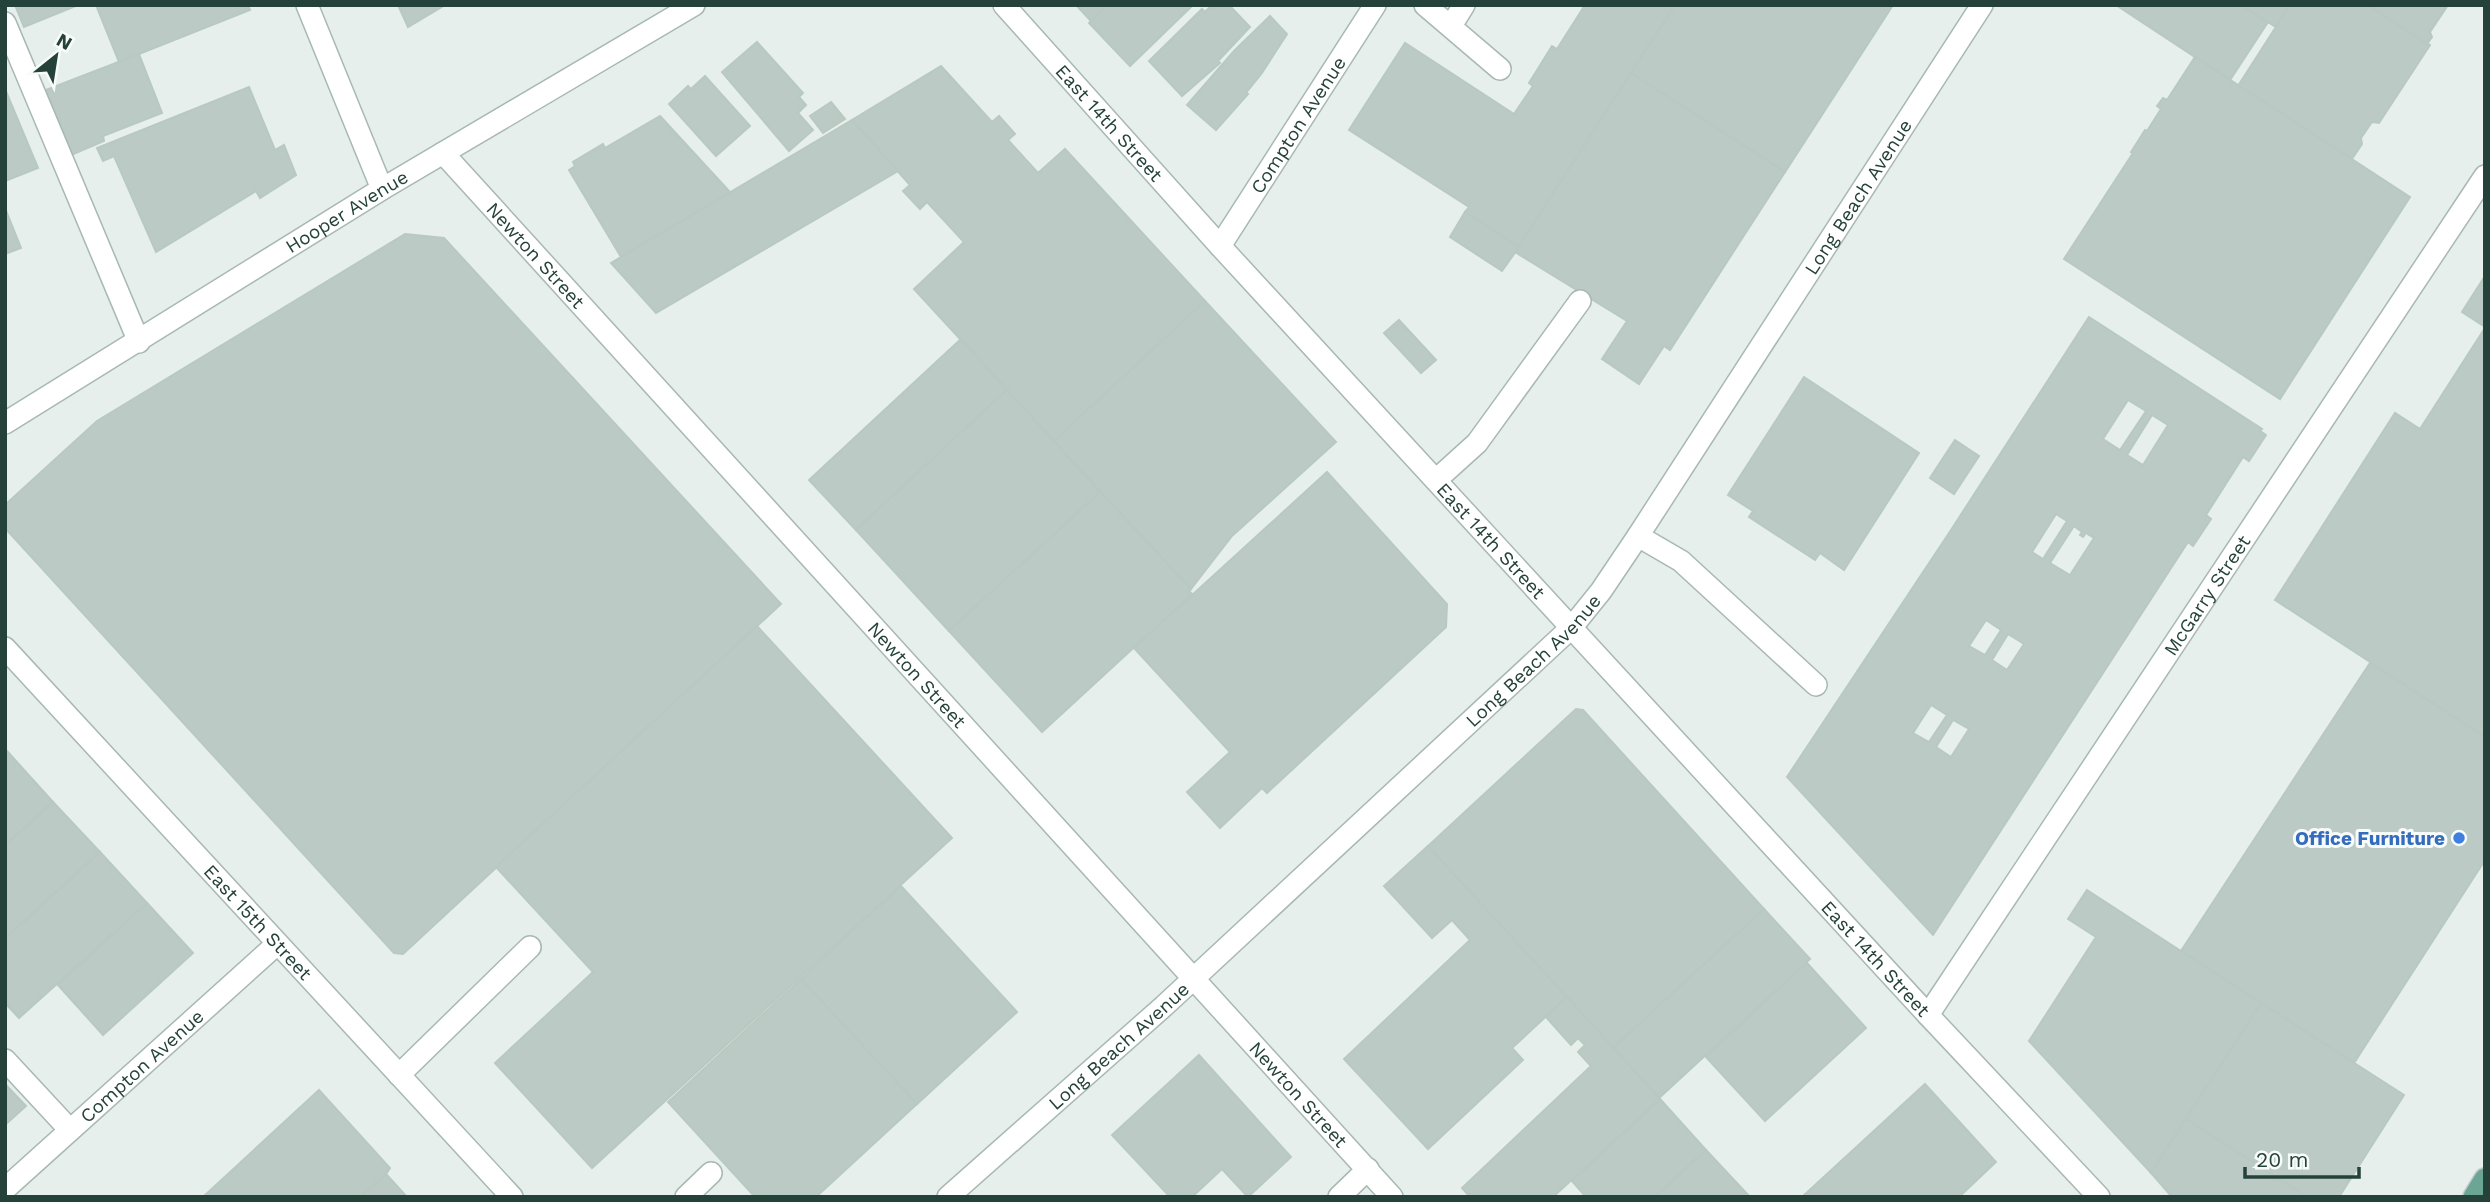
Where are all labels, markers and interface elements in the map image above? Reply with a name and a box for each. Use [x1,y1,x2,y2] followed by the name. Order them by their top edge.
[21,21,91,91] north arrow
[52,28,76,55] text: N
[1245,52,1350,198] street label: Compton Avenue
[1051,59,1168,186] street label: East 14th Street
[1799,115,1917,279] street label: Long Beach Avenue
[281,165,412,258] street label: Hooper Avenue
[482,197,590,313] street label: Newton Street
[1432,478,1550,603] street label: East 14th Street
[2159,531,2255,660] street label: McGarry Street
[1461,589,1605,732] street label: Long Beach Avenue
[863,617,971,732] street label: Newton Street
[2295,827,2445,850] place label: Office Furniture
[2451,830,2467,846] marker: Office Furniture
[199,860,317,985] street label: East 15th Street
[1817,896,1935,1021] street label: East 14th Street
[1044,977,1194,1114] street label: Long Beach Avenue
[75,1004,208,1127] street label: Compton Avenue
[1245,1036,1353,1152] street label: Newton Street
[2245,1136,2359,1180] scale bar
[2256,1147,2308,1172] text: 20 m

